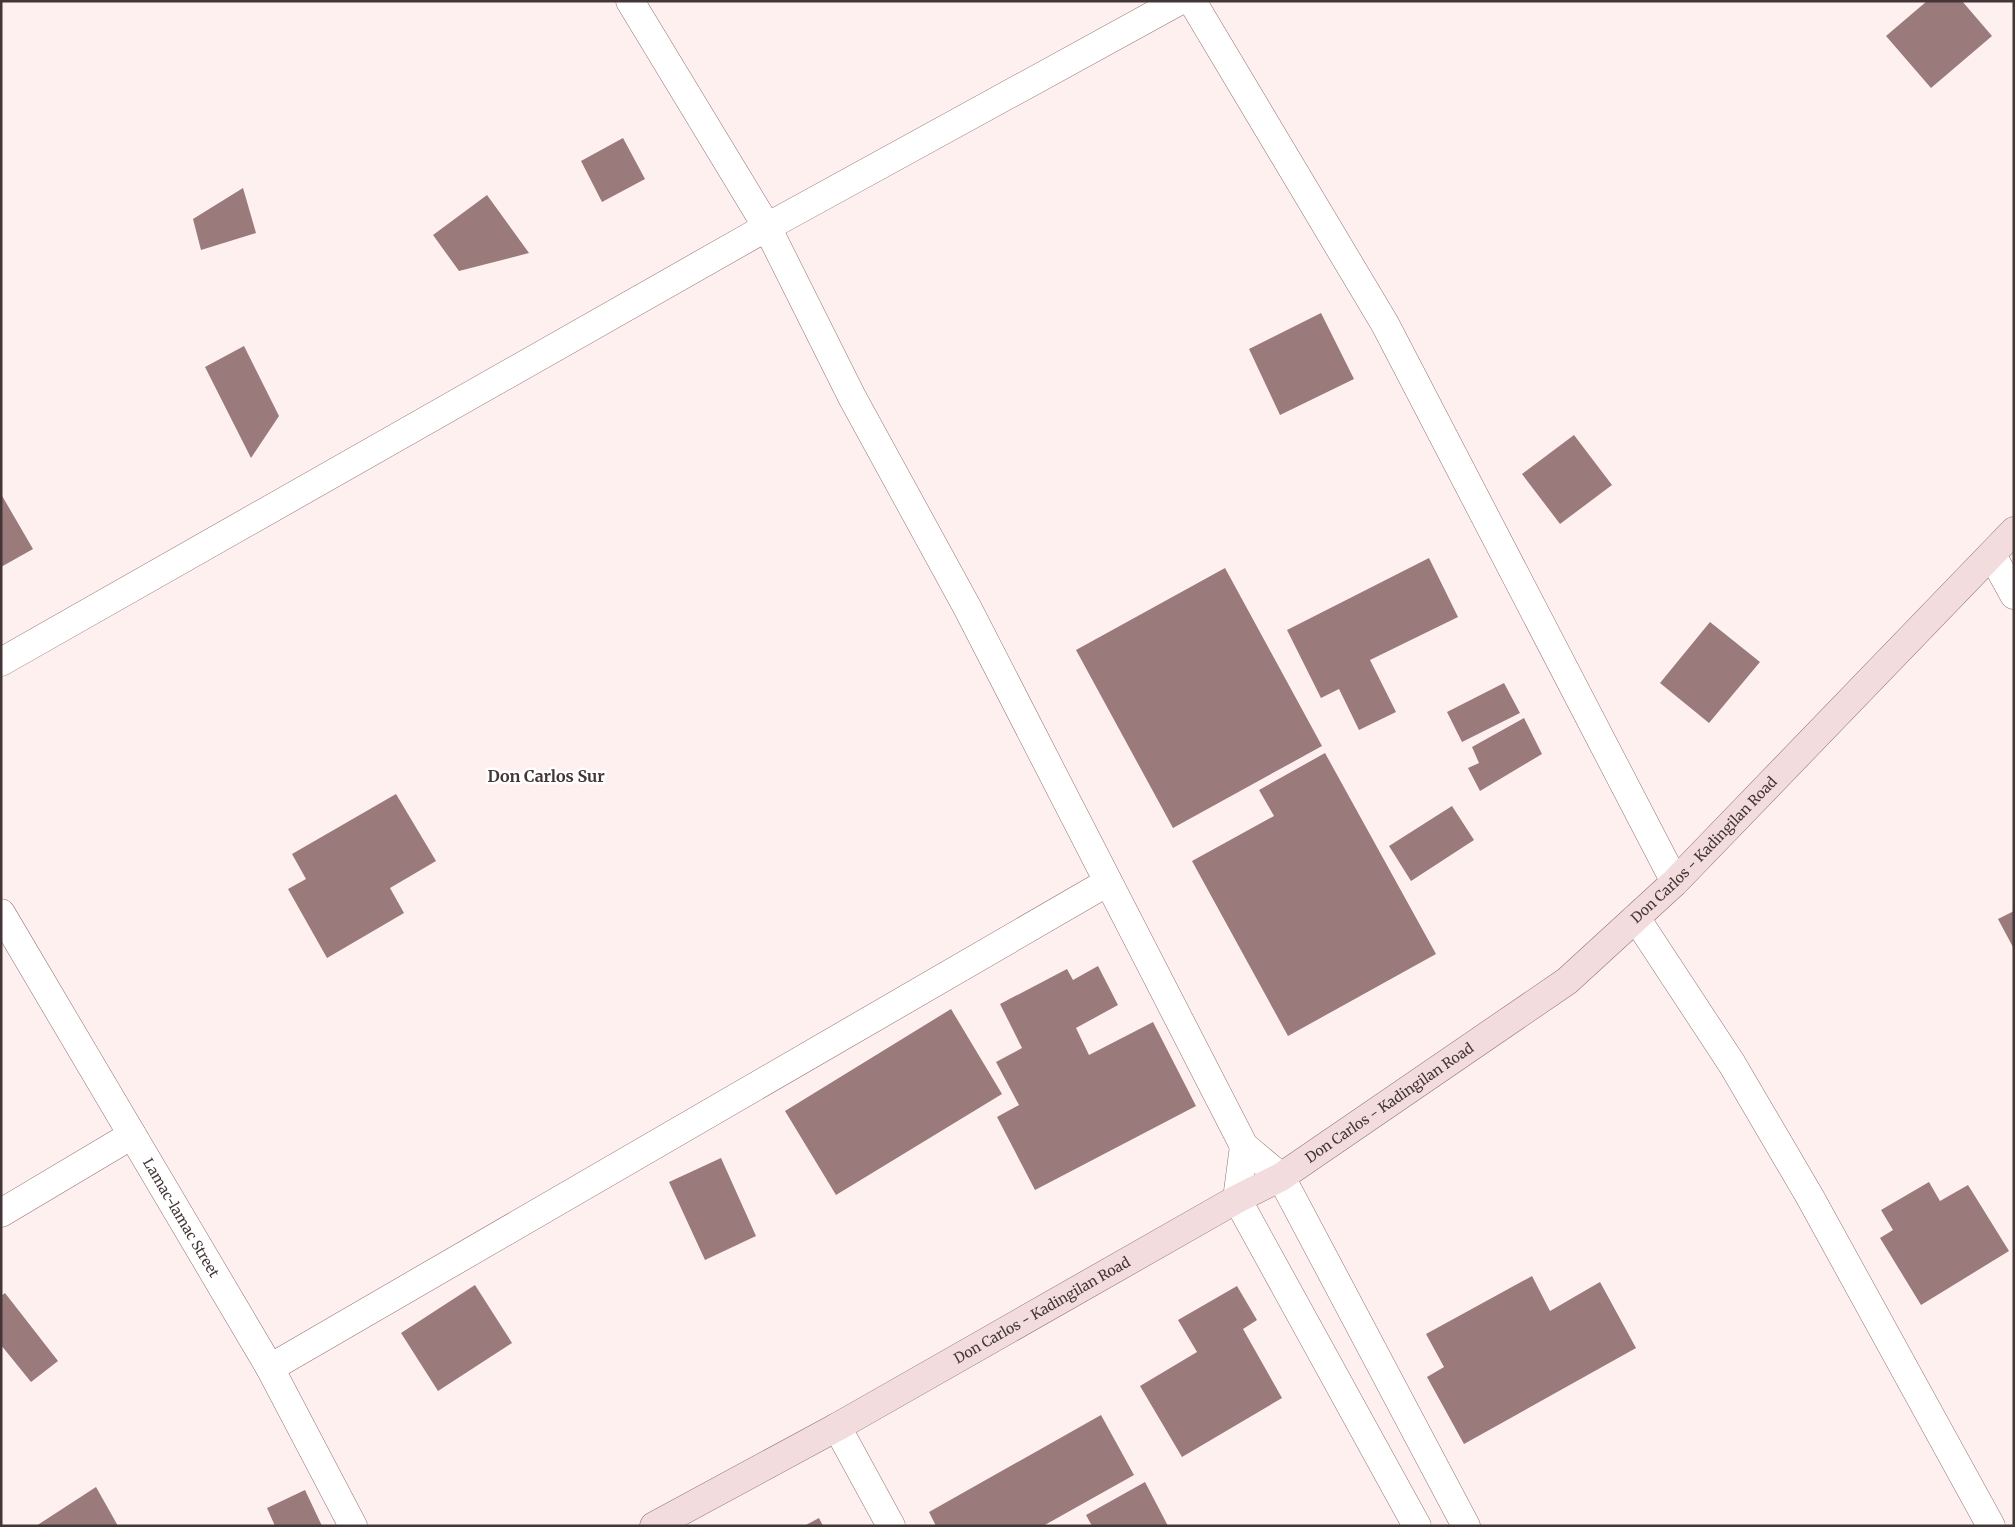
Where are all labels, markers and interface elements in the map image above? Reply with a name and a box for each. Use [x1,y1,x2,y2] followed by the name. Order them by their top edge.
[487,766,605,786] district label: Don Carlos Sur
[1627,772,1781,927] street label: Don Carlos - Kadingilan Road
[1302,1039,1477,1167] street label: Don Carlos - Kadingilan Road
[139,1155,224,1281] street label: Lamac-lamac Street
[951,1253,1134,1367] street label: Don Carlos - Kadingilan Road

